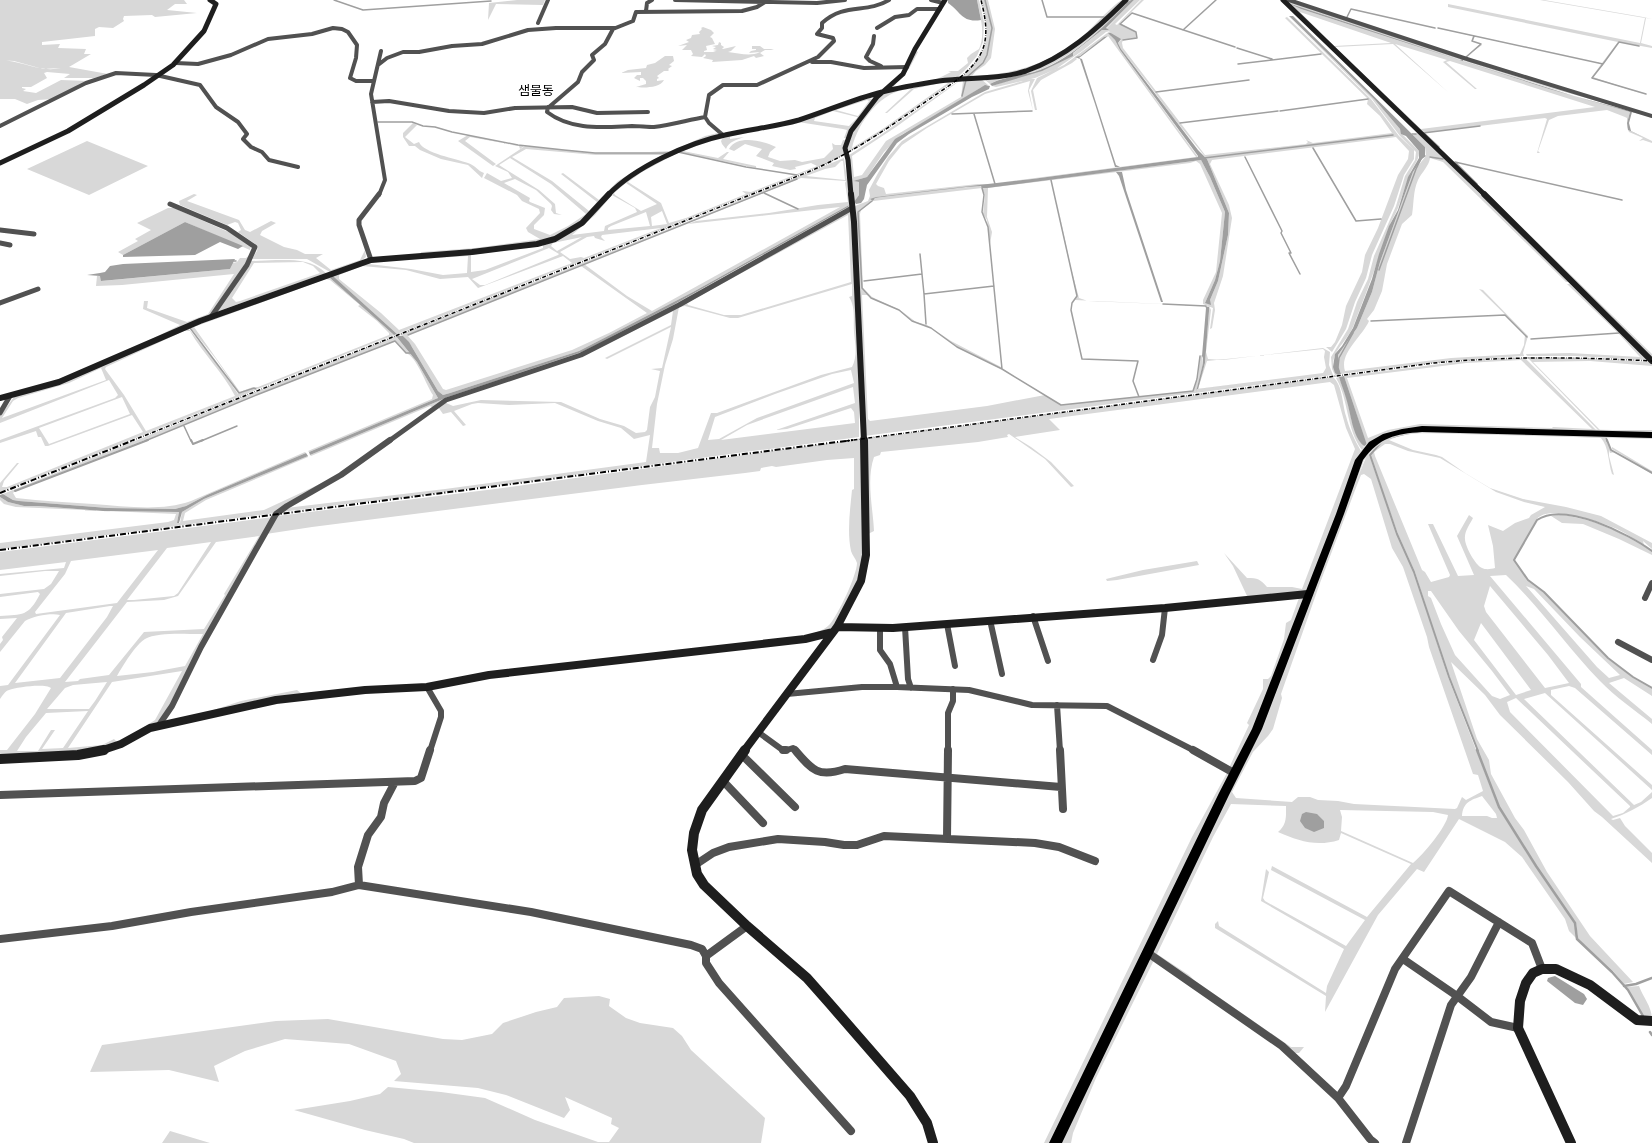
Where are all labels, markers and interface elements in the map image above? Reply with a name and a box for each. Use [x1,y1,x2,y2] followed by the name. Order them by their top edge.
[518,81,554,99] district label: 샘물동

